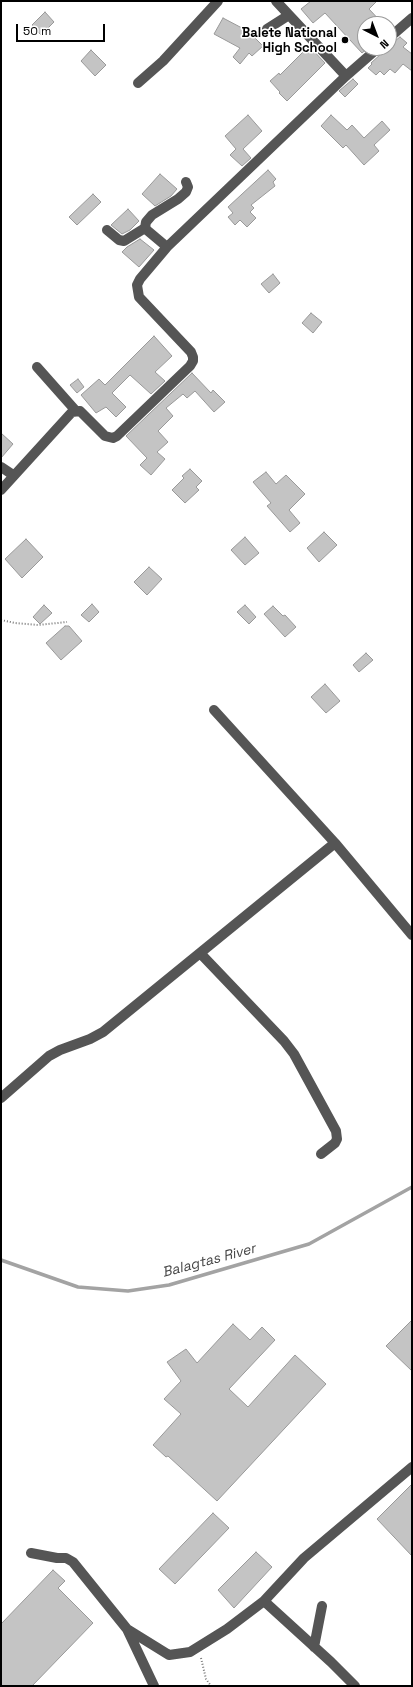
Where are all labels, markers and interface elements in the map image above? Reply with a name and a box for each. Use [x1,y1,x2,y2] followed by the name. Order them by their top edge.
[18,16,107,42] scale bar
[357,16,397,56] north arrow
[23,23,51,39] text: 50 m
[242,25,337,56] place label: Balete National High School
[340,35,350,45] marker: Balete National High School
[377,37,392,52] text: N
[160,1240,258,1282] water label: Balagtas River

